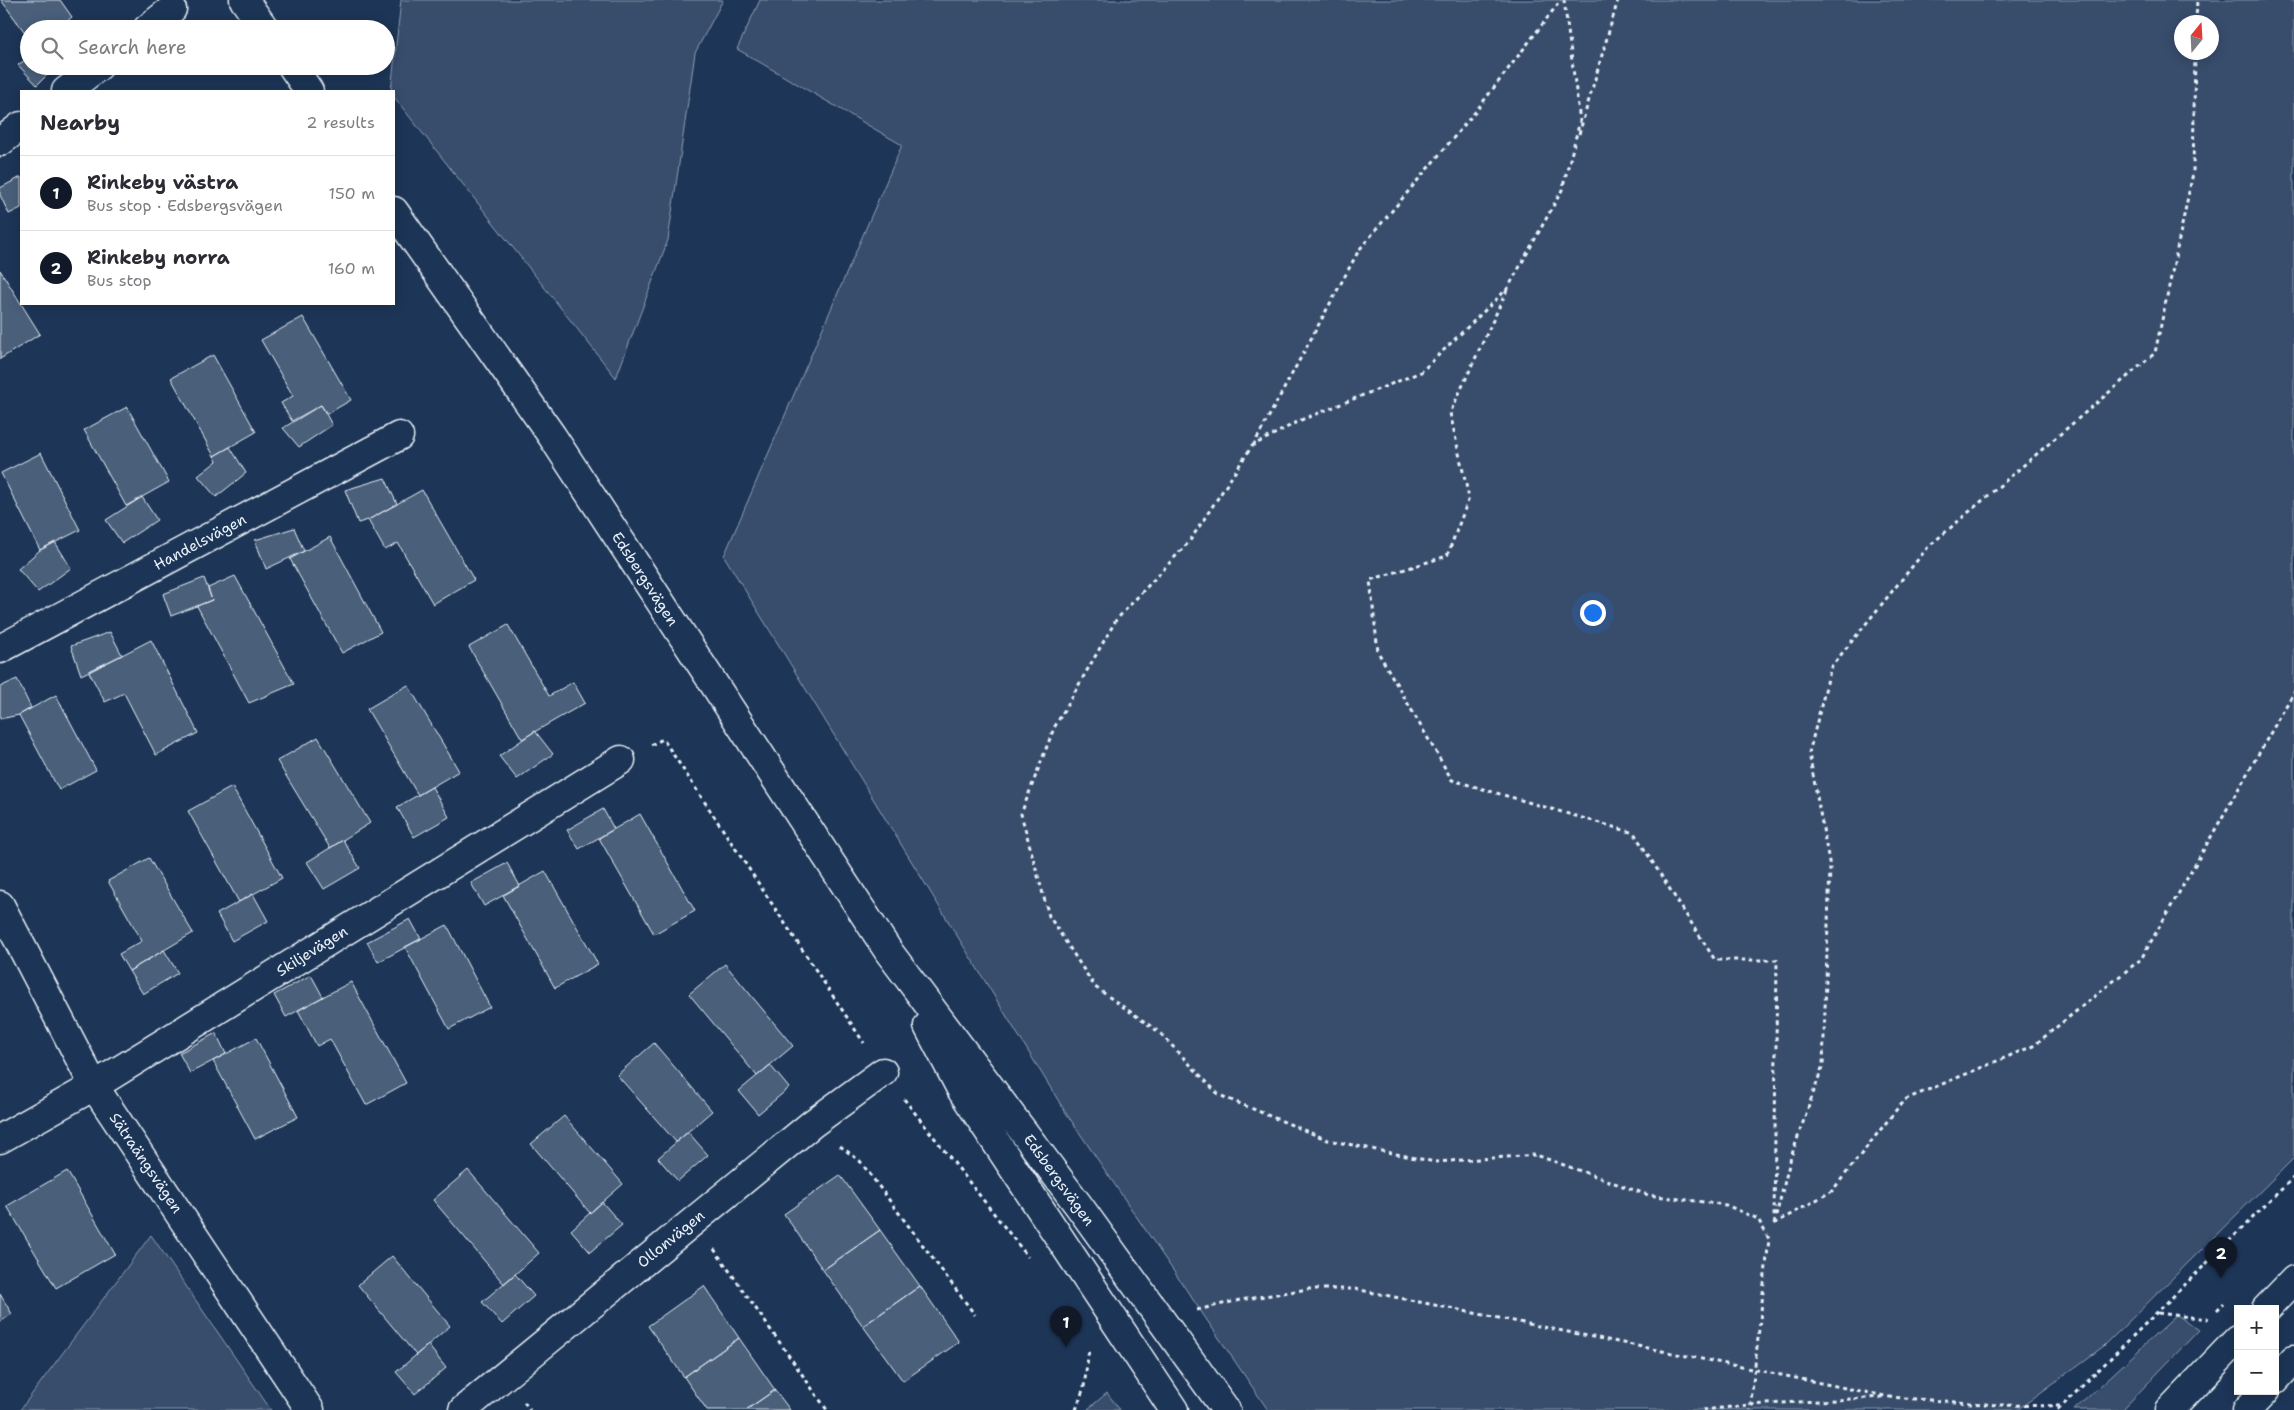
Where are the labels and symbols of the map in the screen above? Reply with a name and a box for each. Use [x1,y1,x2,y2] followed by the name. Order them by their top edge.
[2174,15,2219,60] north arrow
[150,509,250,575] street label: Handelsvägen
[607,528,683,630] street label: Edsbergsvägen
[1580,600,1606,626] your location
[272,921,352,981] street label: Skiljevägen
[105,1109,187,1217] street label: Sätraängsvägen
[1019,1130,1099,1230] street label: Edsbergsvägen
[633,1206,709,1272] street label: Ollonvägen
[2205,1237,2237,1278] pin: 2
[1050,1306,1082,1347] pin: 1

